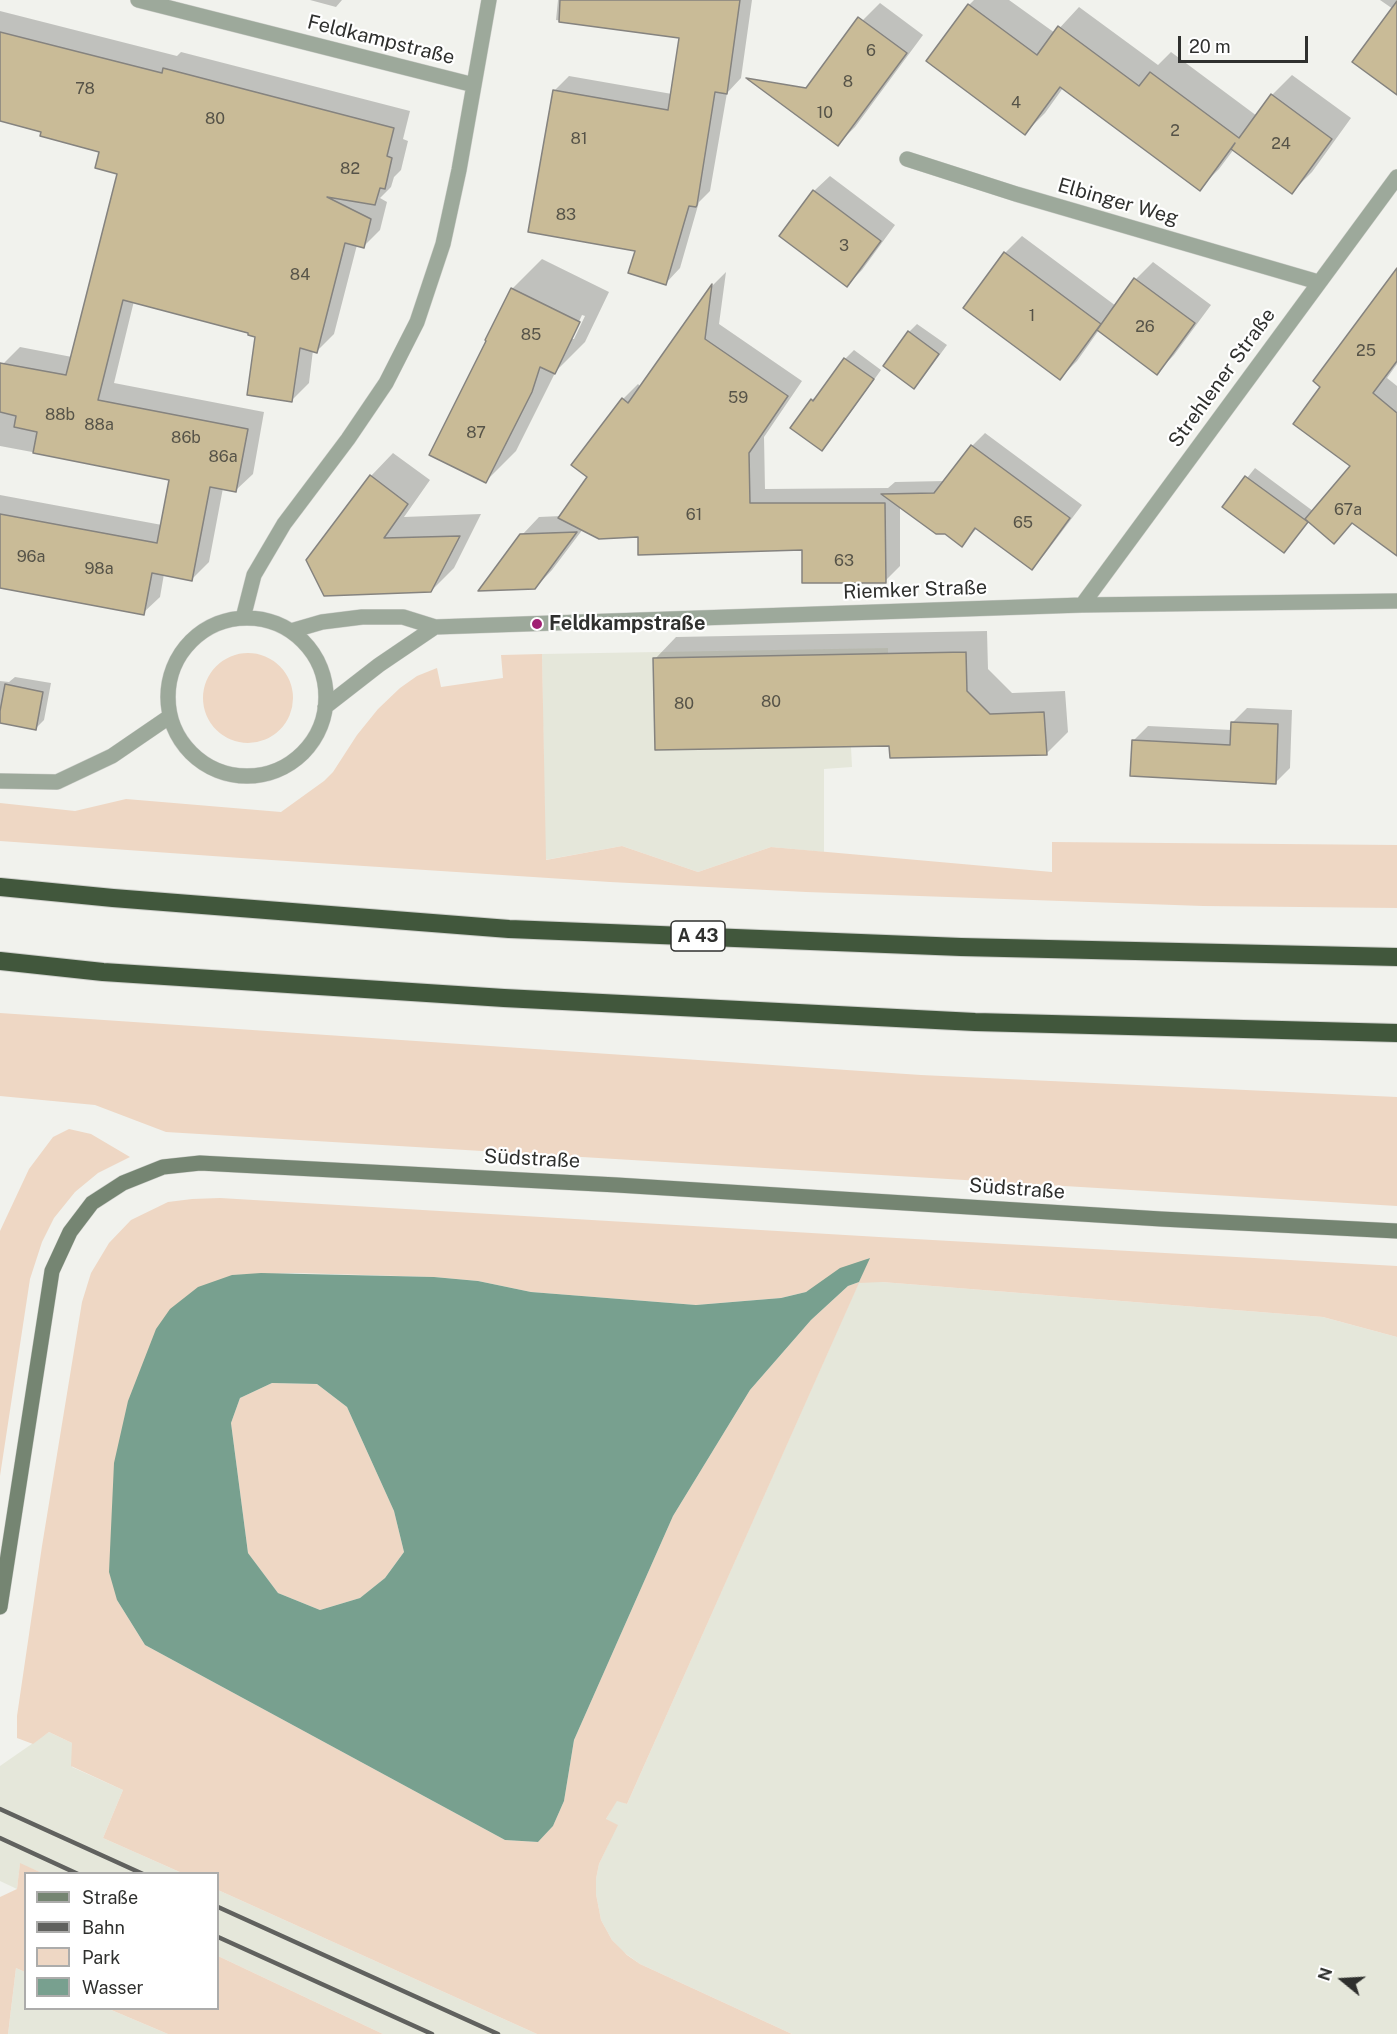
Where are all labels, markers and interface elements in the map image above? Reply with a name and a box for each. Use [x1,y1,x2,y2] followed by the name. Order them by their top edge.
[305,10,457,70] street label: Feldkampstraße
[1181,24,1312,62] scale bar
[1189,36,1231,57] text: 20 m
[866,41,876,61] house number: 6
[843,72,853,92] house number: 8
[75,79,95,99] house number: 78
[1011,93,1021,113] house number: 4
[817,103,833,123] house number: 10
[205,109,225,129] house number: 80
[1170,121,1180,141] house number: 2
[571,129,587,149] house number: 81
[1271,134,1291,154] house number: 24
[340,159,360,179] house number: 82
[1055,173,1181,231] street label: Elbinger Weg
[556,205,576,225] house number: 83
[839,236,849,256] house number: 3
[290,265,310,285] house number: 84
[1163,304,1281,452] street label: Strehlener Straße
[1029,306,1035,326] house number: 1
[1135,317,1155,337] house number: 26
[521,325,541,345] house number: 85
[1356,341,1376,361] house number: 25
[728,388,748,408] house number: 59
[45,405,75,425] house number: 88b
[84,415,114,435] house number: 88a
[466,423,486,443] house number: 87
[171,428,201,448] house number: 86b
[208,447,238,467] house number: 86a
[1334,500,1362,520] house number: 67a
[686,505,702,525] house number: 61
[1013,513,1033,533] house number: 65
[17,547,45,567] house number: 96a
[834,551,854,571] house number: 63
[84,559,114,579] house number: 98a
[843,575,987,605] street label: Riemker Straße
[549,612,705,636] place label: Feldkampstraße
[530,617,544,631] marker: Feldkampstraße
[761,692,781,712] house number: 80
[674,694,694,714] house number: 80
[671,921,725,951] road number: A 43
[483,1144,581,1174] street label: Südstraße
[968,1174,1066,1204] street label: Südstraße
[24,1872,219,2010] legend
[82,1887,138,1908] text: Straße
[82,1917,125,1938] text: Bahn
[82,1947,120,1968] text: Park
[1313,1950,1373,2010] north arrow
[1314,1965,1336,1983] text: N
[82,1977,144,1998] text: Wasser

